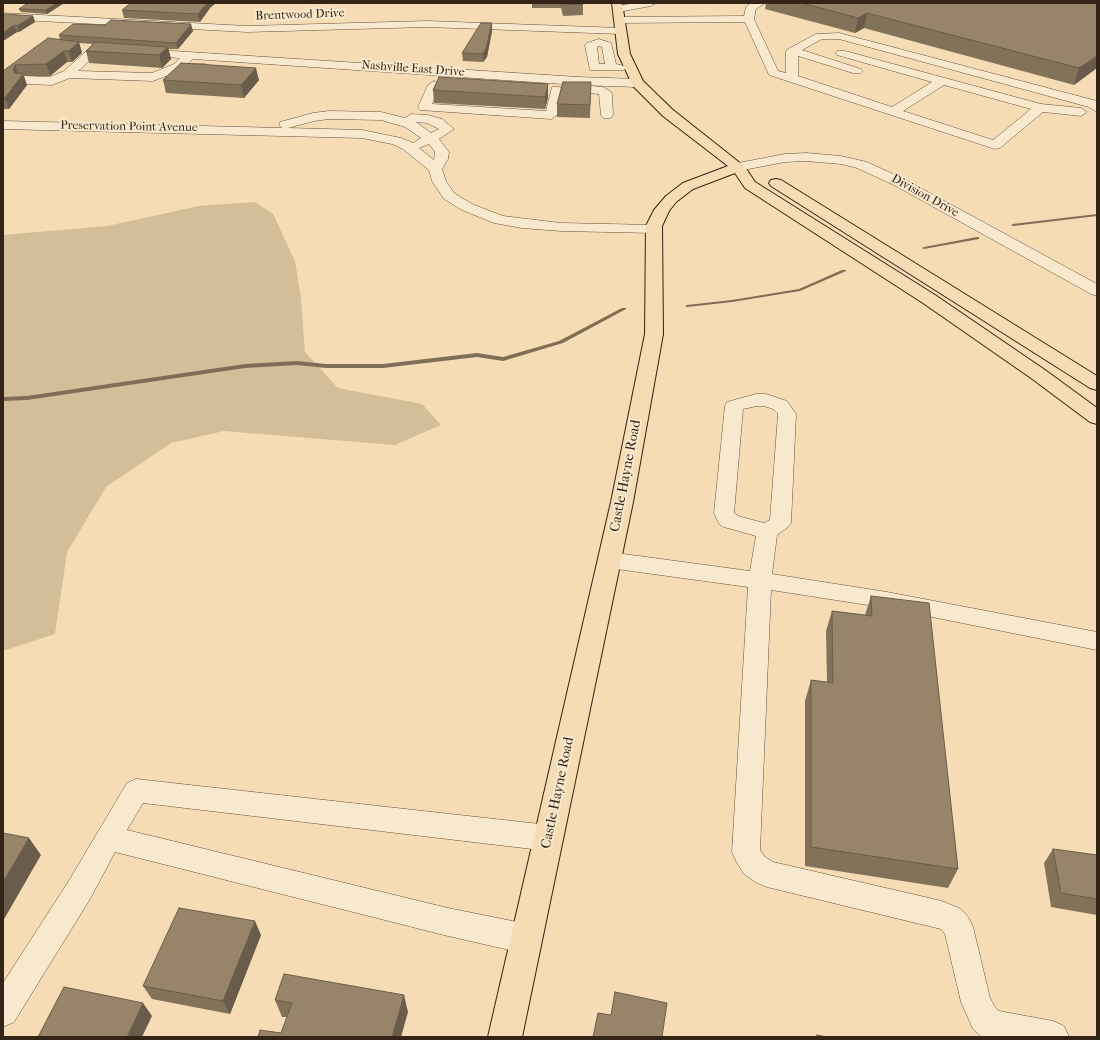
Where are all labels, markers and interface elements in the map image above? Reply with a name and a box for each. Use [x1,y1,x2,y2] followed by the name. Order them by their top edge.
[255,6,345,24] street label: Brentwood Drive
[361,58,465,80] street label: Nashville East Drive
[60,119,198,135] street label: Preservation Point Avenue
[889,172,961,220] street label: Division Drive
[607,419,645,533] street label: Castle Hayne Road
[538,736,578,850] street label: Castle Hayne Road

